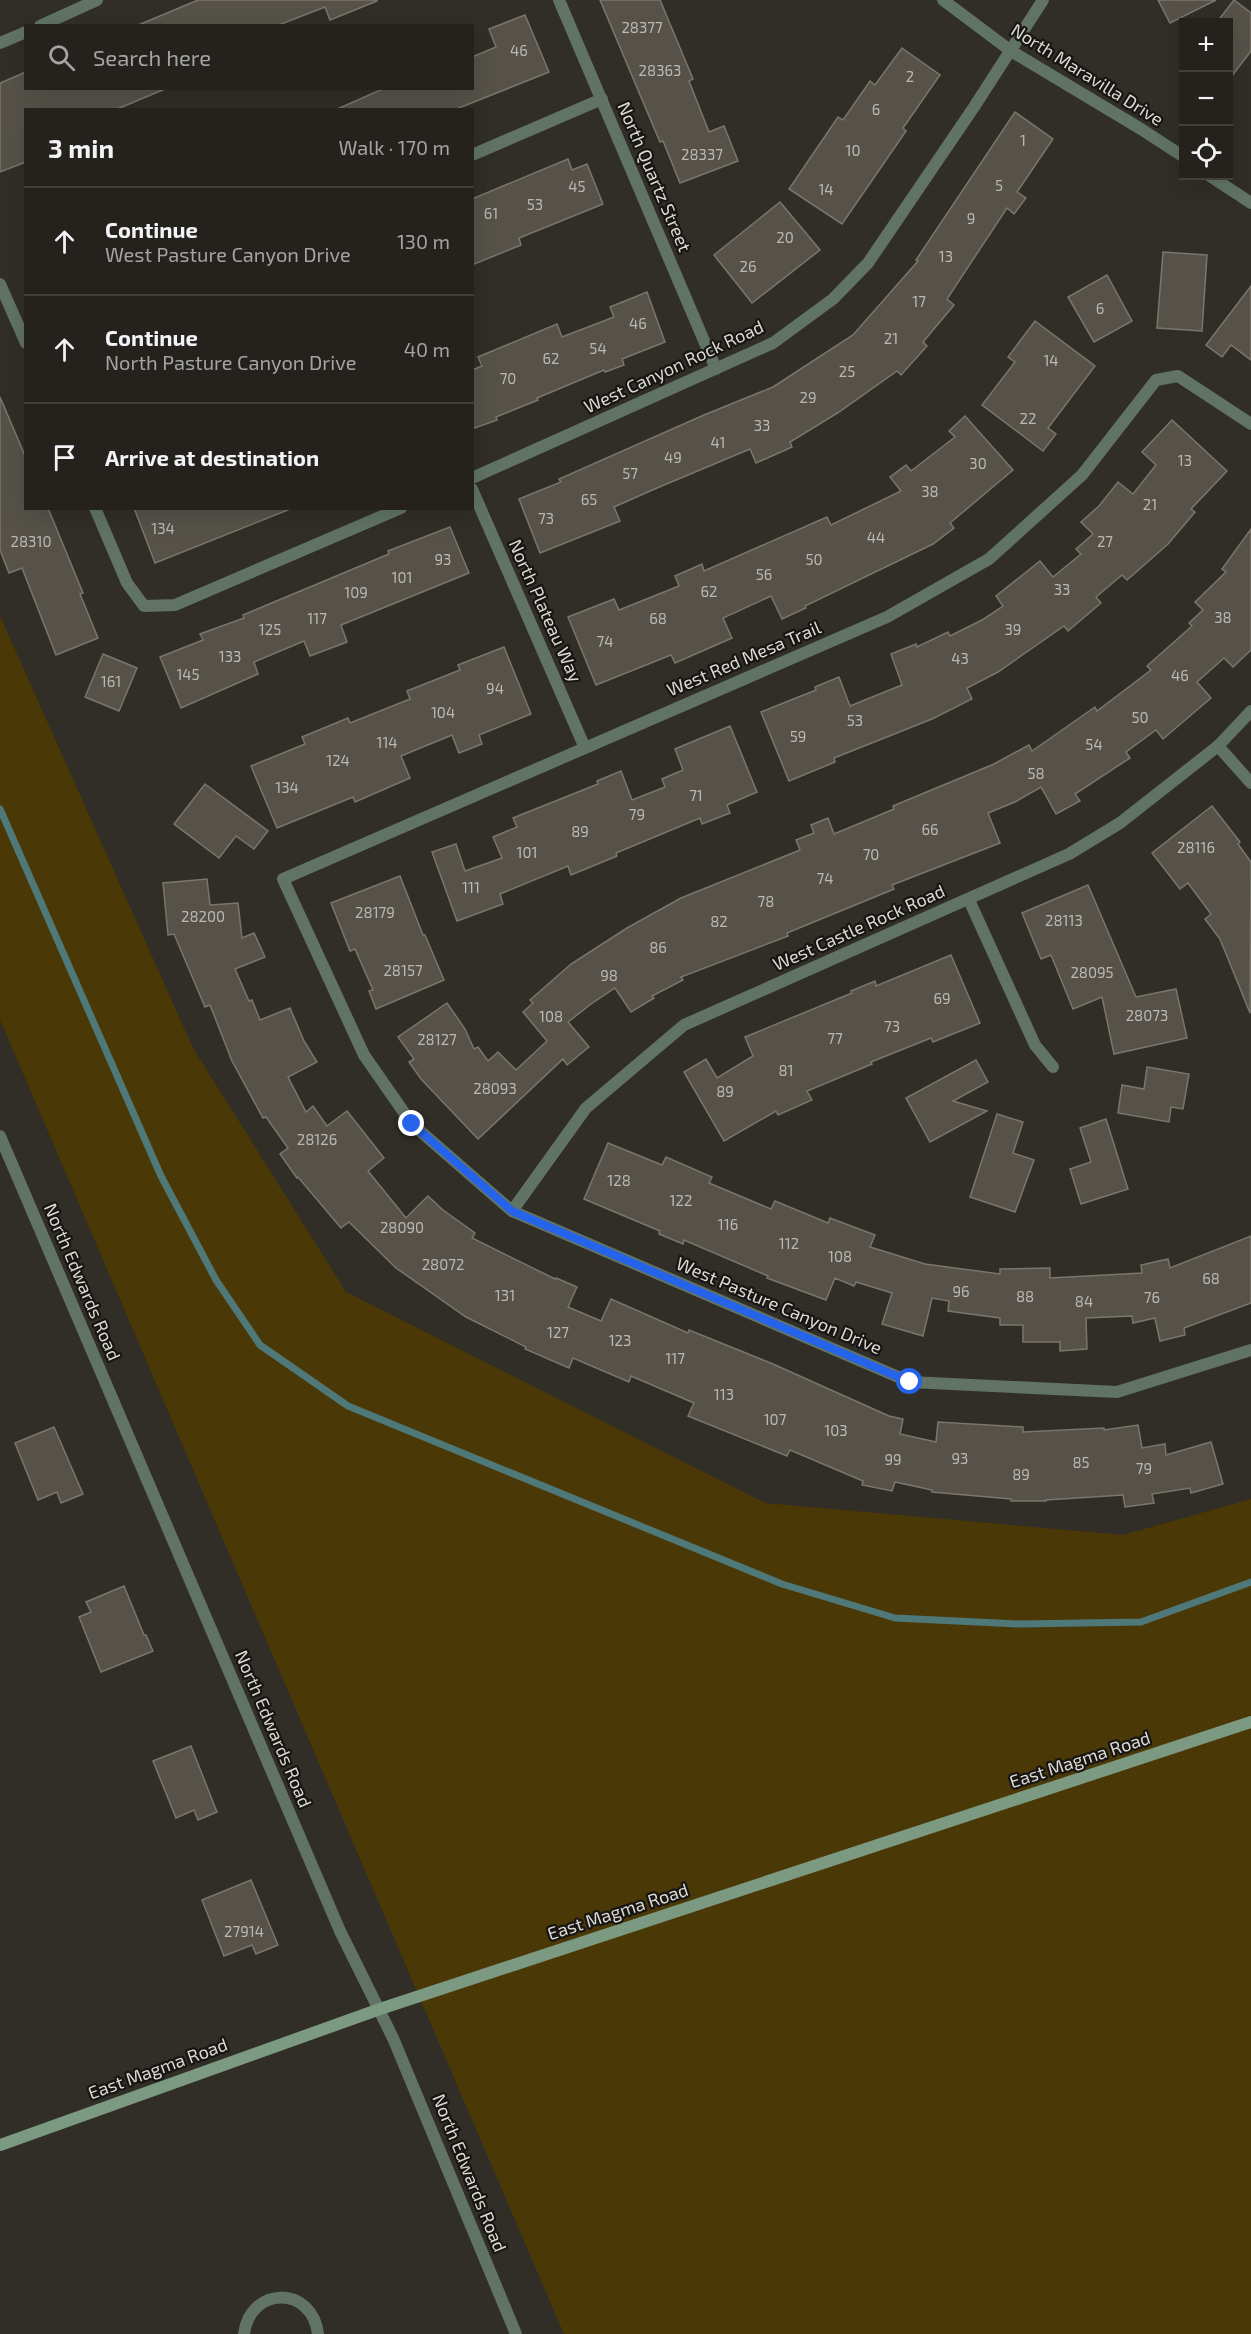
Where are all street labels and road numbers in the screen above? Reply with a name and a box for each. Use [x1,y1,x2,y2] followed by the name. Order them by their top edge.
[1007,18,1168,130] street label: North Maravilla Drive
[613,98,697,255] street label: North Quartz Street
[580,315,767,417] street label: West Canyon Rock Road
[505,536,587,686] street label: North Plateau Way
[663,615,825,700] street label: West Red Mesa Trail
[769,879,948,975] street label: West Castle Rock Road
[40,1200,126,1363] street label: North Edwards Road
[673,1252,886,1358] street label: West Pasture Canyon Drive
[231,1647,317,1810] street label: North Edwards Road
[1006,1726,1153,1792] street label: East Magma Road
[544,1878,691,1944] street label: East Magma Road
[85,2033,230,2104] street label: East Magma Road
[428,2090,512,2255] street label: North Edwards Road

